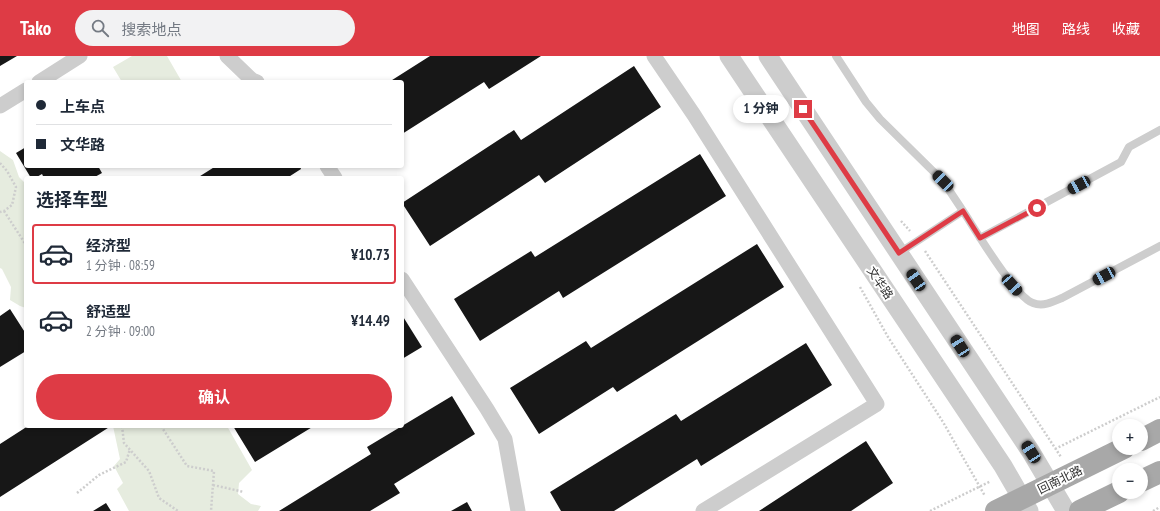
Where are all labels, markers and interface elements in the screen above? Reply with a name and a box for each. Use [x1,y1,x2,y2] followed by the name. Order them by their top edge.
[75,10,355,46] search box
[20,16,51,40] text: Tako
[89,17,111,39] icon: search
[121,20,181,39] text: 搜索地点
[1012,20,1040,38] text: 地图
[1062,20,1090,38] text: 路线
[1112,20,1140,38] text: 收藏
[733,95,789,123] callout: 1 分钟
[60,97,105,116] text: 上车点
[744,100,778,117] text: 1 分钟
[794,100,812,118] route end
[60,135,105,154] text: 文华路
[930,168,956,194] car
[1066,174,1092,196] car
[36,188,108,211] text: 选择车型
[1028,199,1046,217] route start
[38,236,74,272] icon: car
[86,236,131,255] text: 经济型
[351,245,390,264] text: ¥10.73
[86,257,155,274] text: 1 分钟 · 08:59
[864,264,897,302] street label: 文华路
[1091,265,1117,287] car
[904,267,928,293] car
[1000,272,1024,298] car
[38,302,74,338] icon: car
[86,302,131,321] text: 舒适型
[351,311,390,330] text: ¥14.49
[86,323,155,340] text: 2 分钟 · 09:00
[948,333,972,359] car
[36,374,392,420] button: 确认
[1112,419,1148,499] map controls
[1112,419,1148,455] button: +
[1019,439,1043,465] car
[1035,462,1085,497] street label: 回南北路
[1112,463,1148,499] button: −

